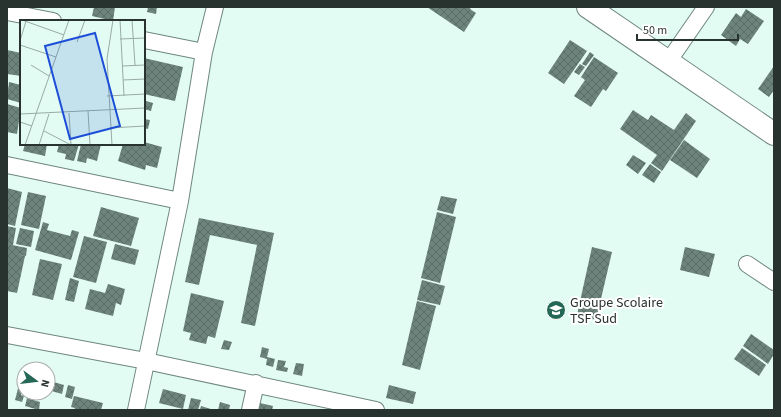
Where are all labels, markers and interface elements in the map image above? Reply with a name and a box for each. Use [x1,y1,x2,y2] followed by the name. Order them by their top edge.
[637,16,738,42] scale bar
[20,20,145,145] inset map
[643,22,667,39] text: 50 m
[570,293,663,329] place label: Groupe Scolaire TSF Sud
[545,299,567,321] school or university icon: Groupe Scolaire TSF Sud
[16,361,56,401] north arrow
[37,378,53,389] text: N

